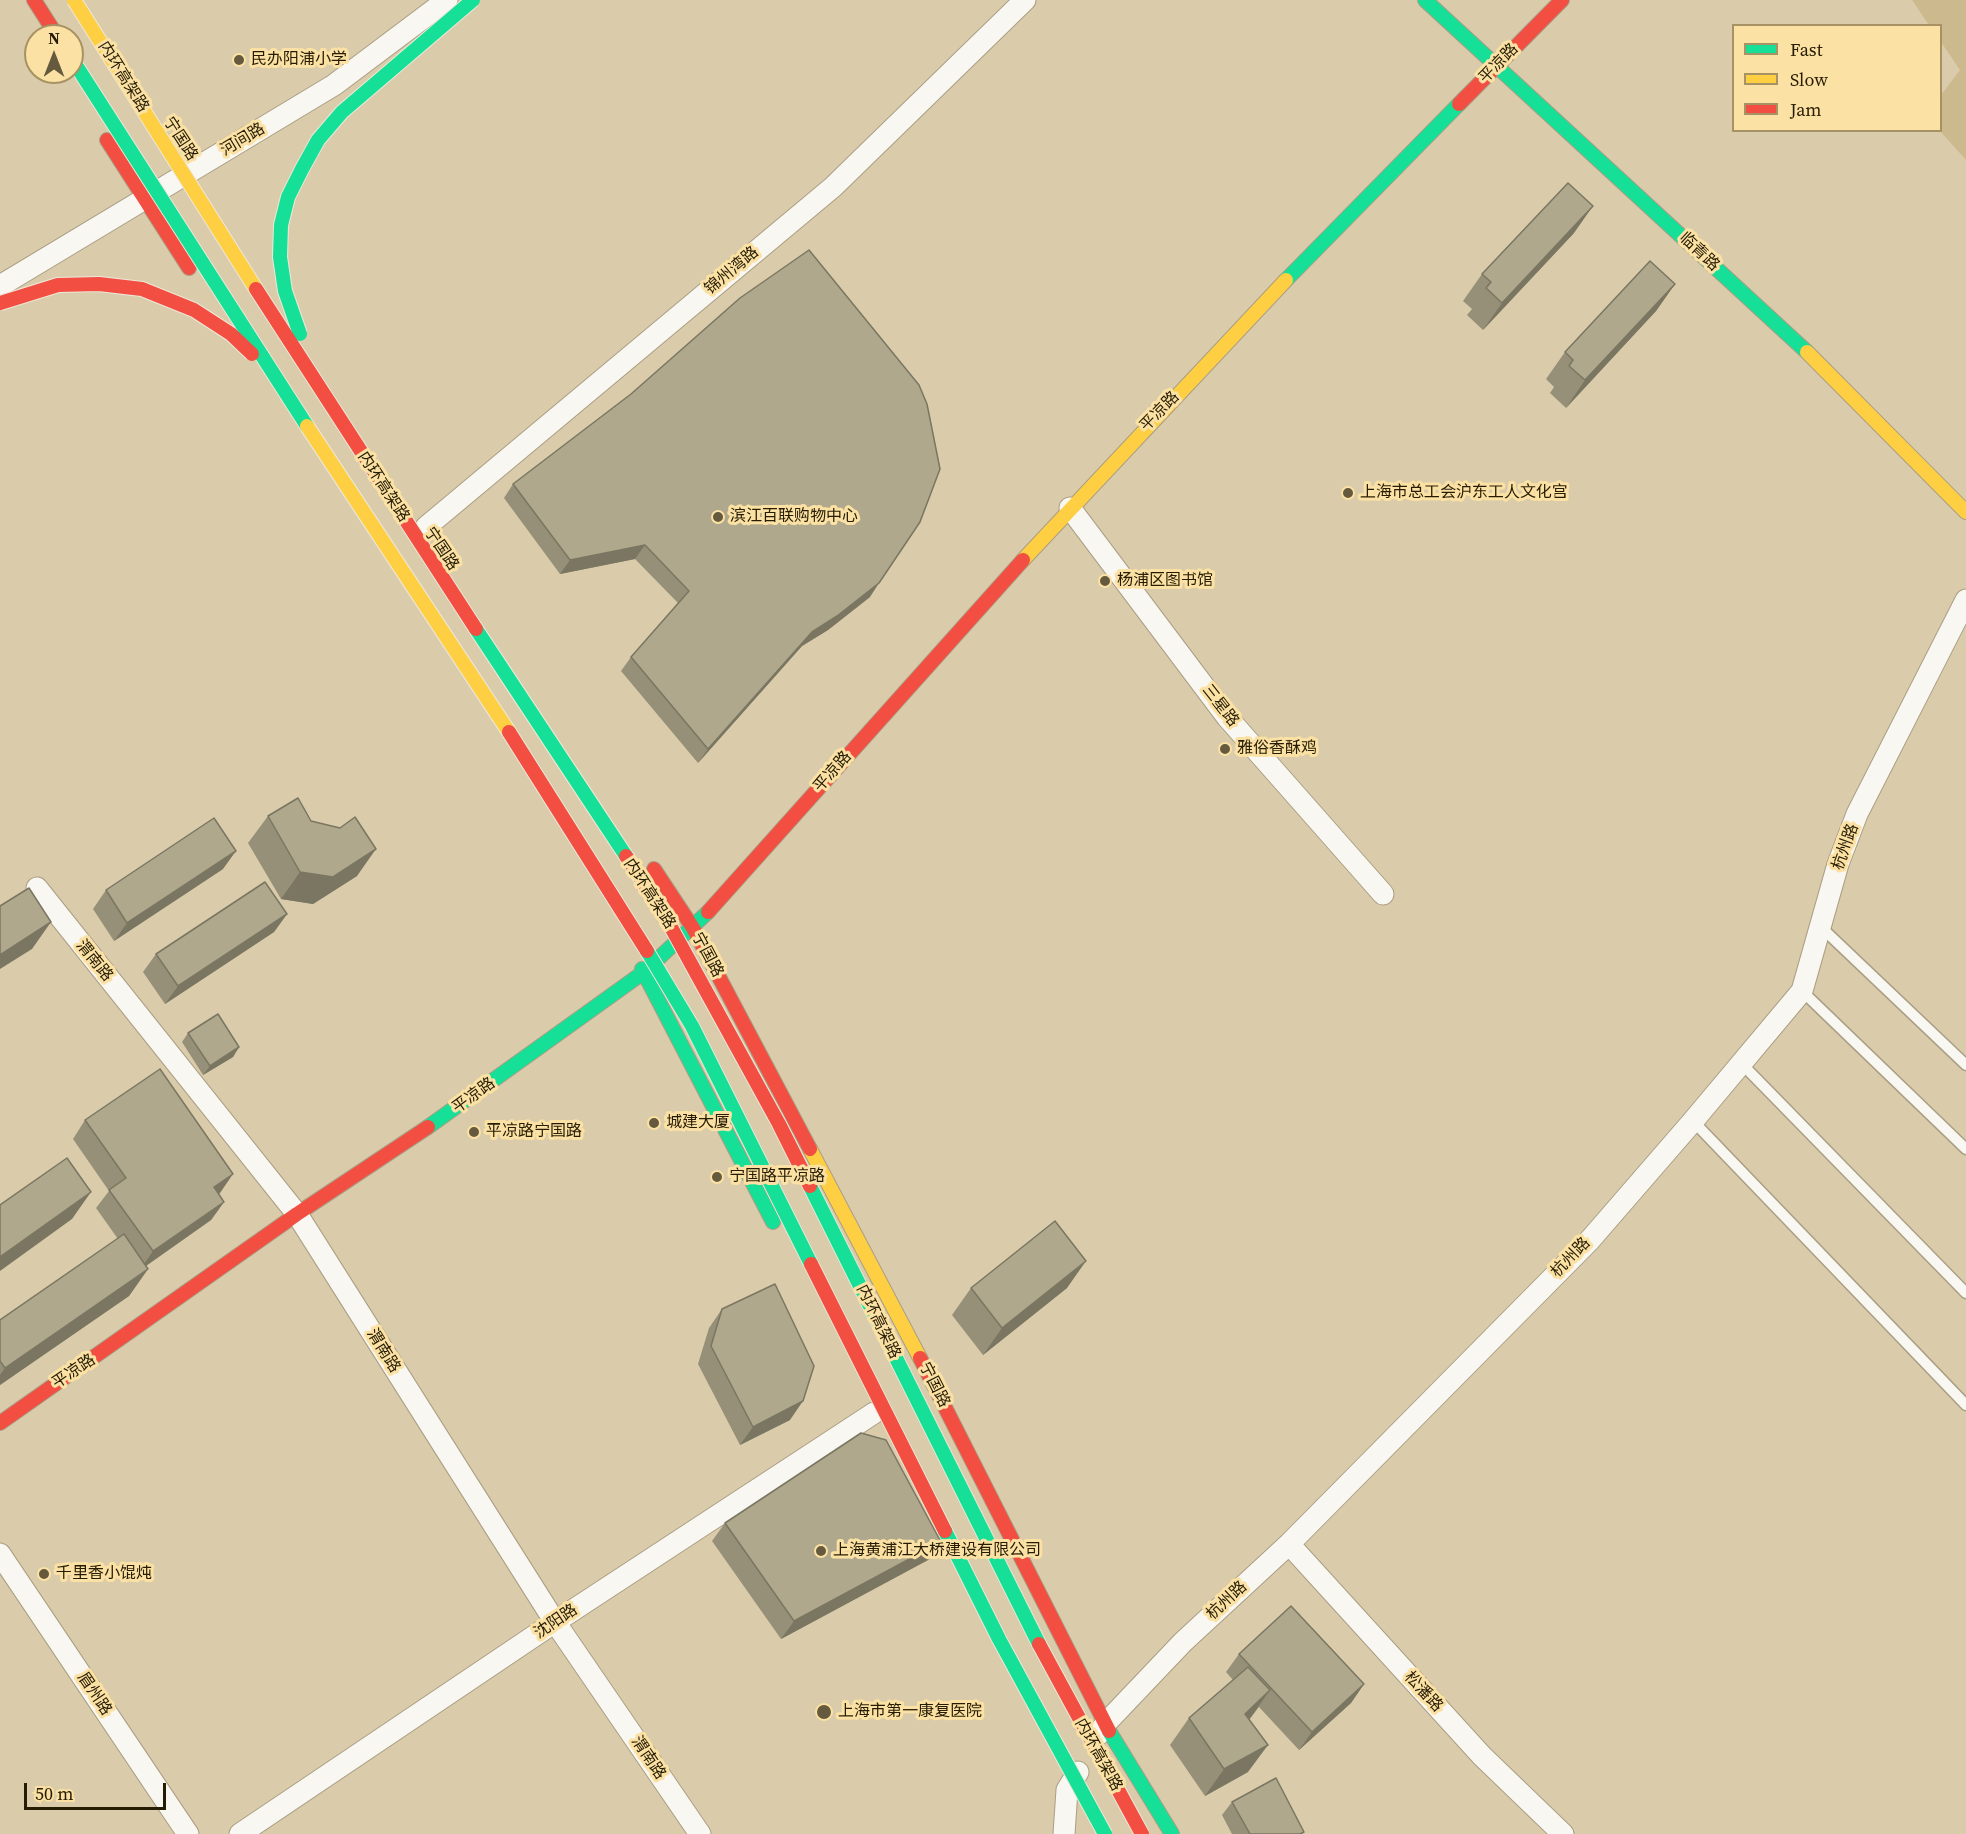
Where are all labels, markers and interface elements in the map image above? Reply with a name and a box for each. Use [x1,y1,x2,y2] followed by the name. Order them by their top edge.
[24,24,84,84] north arrow
[1732,24,1942,132] legend
[48,27,60,49] text: N
[1790,37,1823,62] text: Fast
[94,38,152,116] street label: 内环高架路
[1475,40,1523,88] street label: 平凉路
[251,50,347,70] place label: 民办阳浦小学
[232,53,246,67] marker: 民办阳浦小学
[1790,67,1828,92] text: Slow
[1790,97,1822,122] text: Jam
[159,114,201,164] street label: 宁国路
[217,119,269,161] street label: 河间路
[1675,229,1723,275] street label: 临青路
[701,243,763,299] street label: 锦州湾路
[1136,388,1184,436] street label: 平凉路
[353,448,413,526] street label: 内环高架路
[1360,483,1568,503] place label: 上海市总工会沪东工人文化宫
[1341,486,1355,500] marker: 上海市总工会沪东工人文化宫
[730,507,858,527] place label: 滨江百联购物中心
[711,510,725,524] marker: 滨江百联购物中心
[420,524,462,574] street label: 宁国路
[1117,571,1213,591] place label: 杨浦区图书馆
[1098,574,1112,588] marker: 杨浦区图书馆
[1198,681,1242,731] street label: 三星路
[1237,739,1317,759] place label: 雅俗香酥鸡
[1218,742,1232,756] marker: 雅俗香酥鸡
[810,748,856,796] street label: 平凉路
[1829,821,1863,873] street label: 杭州路
[619,855,679,933] street label: 内环高架路
[687,929,727,981] street label: 宁国路
[71,936,117,986] street label: 渭南路
[449,1074,499,1118] street label: 平凉路
[666,1113,730,1133] place label: 城建大厦
[647,1116,661,1130] marker: 城建大厦
[486,1122,582,1142] place label: 平凉路宁国路
[467,1125,481,1139] marker: 平凉路宁国路
[729,1167,825,1187] place label: 宁国路平凉路
[710,1170,724,1184] marker: 宁国路平凉路
[1547,1234,1595,1282] street label: 杭州路
[852,1282,904,1362] street label: 内环高架路
[362,1326,404,1376] street label: 渭南路
[49,1351,99,1393] street label: 平凉路
[915,1359,953,1411] street label: 宁国路
[833,1541,1041,1561] place label: 上海黄浦江大桥建设有限公司
[814,1544,828,1558] marker: 上海黄浦江大桥建设有限公司
[56,1564,152,1584] place label: 千里香小馄炖
[37,1567,51,1581] marker: 千里香小馄炖
[1203,1578,1251,1624] street label: 杭州路
[531,1601,581,1643] street label: 沈阳路
[1400,1668,1446,1716] street label: 松潘路
[73,1669,115,1719] street label: 眉州路
[838,1702,982,1722] place label: 上海市第一康复医院
[815,1703,833,1721] marker: 上海市第一康复医院
[1070,1715,1126,1795] street label: 内环高架路
[627,1733,669,1783] street label: 渭南路
[27,1771,170,1809] scale bar
[35,1781,73,1806] text: 50 m

